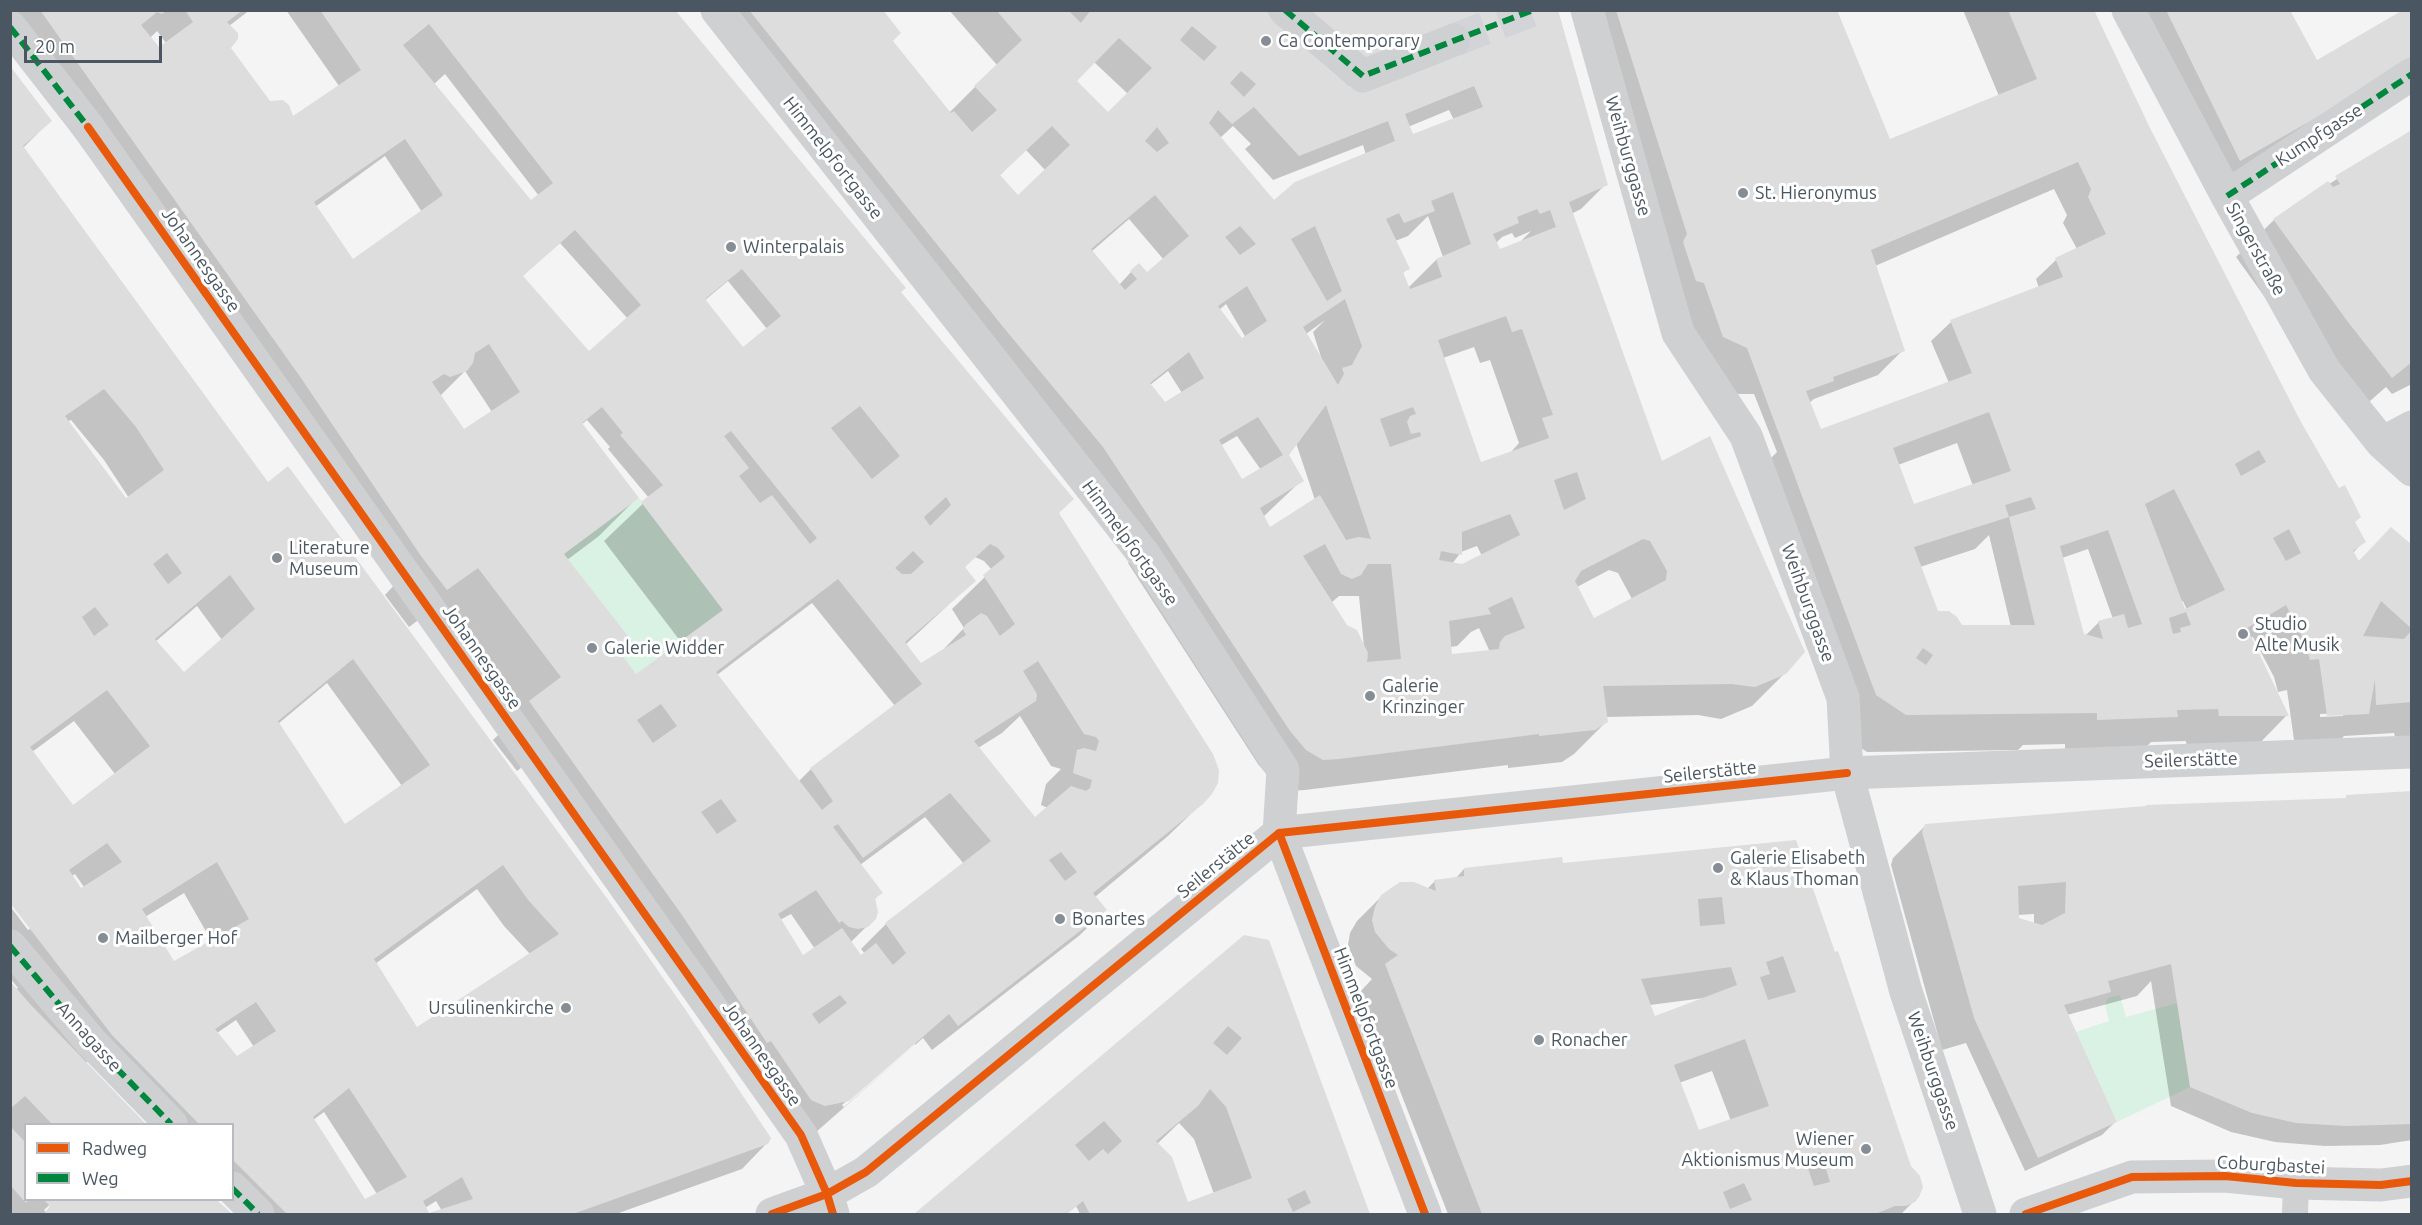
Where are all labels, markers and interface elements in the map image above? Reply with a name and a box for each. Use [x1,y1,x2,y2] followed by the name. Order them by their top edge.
[27,24,165,62] scale bar
[1278,30,1420,52] place label: Ca Contemporary
[1259,34,1273,48] marker: Ca Contemporary
[35,36,75,56] text: 20 m
[778,92,888,224] street label: Himmelpfortgasse
[1601,93,1655,219] street label: Weihburggasse
[2272,99,2366,171] street label: Kumpfgasse
[1755,182,1877,204] place label: St. Hieronymus
[1736,186,1750,200] marker: St. Hieronymus
[2222,199,2290,299] street label: Singerstraße
[157,204,245,316] street label: Johannesgasse
[743,236,844,258] place label: Winterpalais
[724,240,738,254] marker: Winterpalais
[1077,476,1183,610] street label: Himmelpfortgasse
[289,537,370,580] place label: Literature Museum
[1777,541,1839,665] street label: Weihburggasse
[270,551,284,565] marker: Literature Museum
[438,601,526,713] street label: Johannesgasse
[2255,613,2340,656] place label: Studio Alte Musik
[2236,627,2250,641] marker: Studio Alte Musik
[604,637,724,659] place label: Galerie Widder
[585,641,599,655] marker: Galerie Widder
[1382,675,1464,718] place label: Galerie Krinzinger
[1363,689,1377,703] marker: Galerie Krinzinger
[2144,748,2238,772] street label: Seilerstätte
[1662,756,1758,788] street label: Seilerstätte
[1173,827,1259,903] street label: Seilerstätte
[1730,847,1865,890] place label: Galerie Elisabeth & Klaus Thoman
[1711,861,1725,875] marker: Galerie Elisabeth & Klaus Thoman
[1072,908,1145,930] place label: Bonartes
[1053,912,1067,926] marker: Bonartes
[115,927,237,949] place label: Mailberger Hof
[96,931,110,945] marker: Mailberger Hof
[1329,944,1403,1092] street label: Himmelpfortgasse
[428,997,554,1019] place label: Ursulinenkirche
[52,998,126,1076] street label: Annagasse
[718,998,806,1110] street label: Johannesgasse
[559,1001,573,1015] marker: Ursulinenkirche
[1903,1009,1963,1133] street label: Weihburggasse
[1551,1029,1628,1051] place label: Ronacher
[1532,1033,1546,1047] marker: Ronacher
[24,1123,234,1201] legend
[1682,1128,1854,1170] place label: Wiener Aktionismus Museum
[82,1138,147,1158] text: Radweg
[1859,1142,1873,1156] marker: Wiener Aktionismus Museum
[2216,1151,2326,1179] street label: Coburgbastei
[82,1168,119,1188] text: Weg

